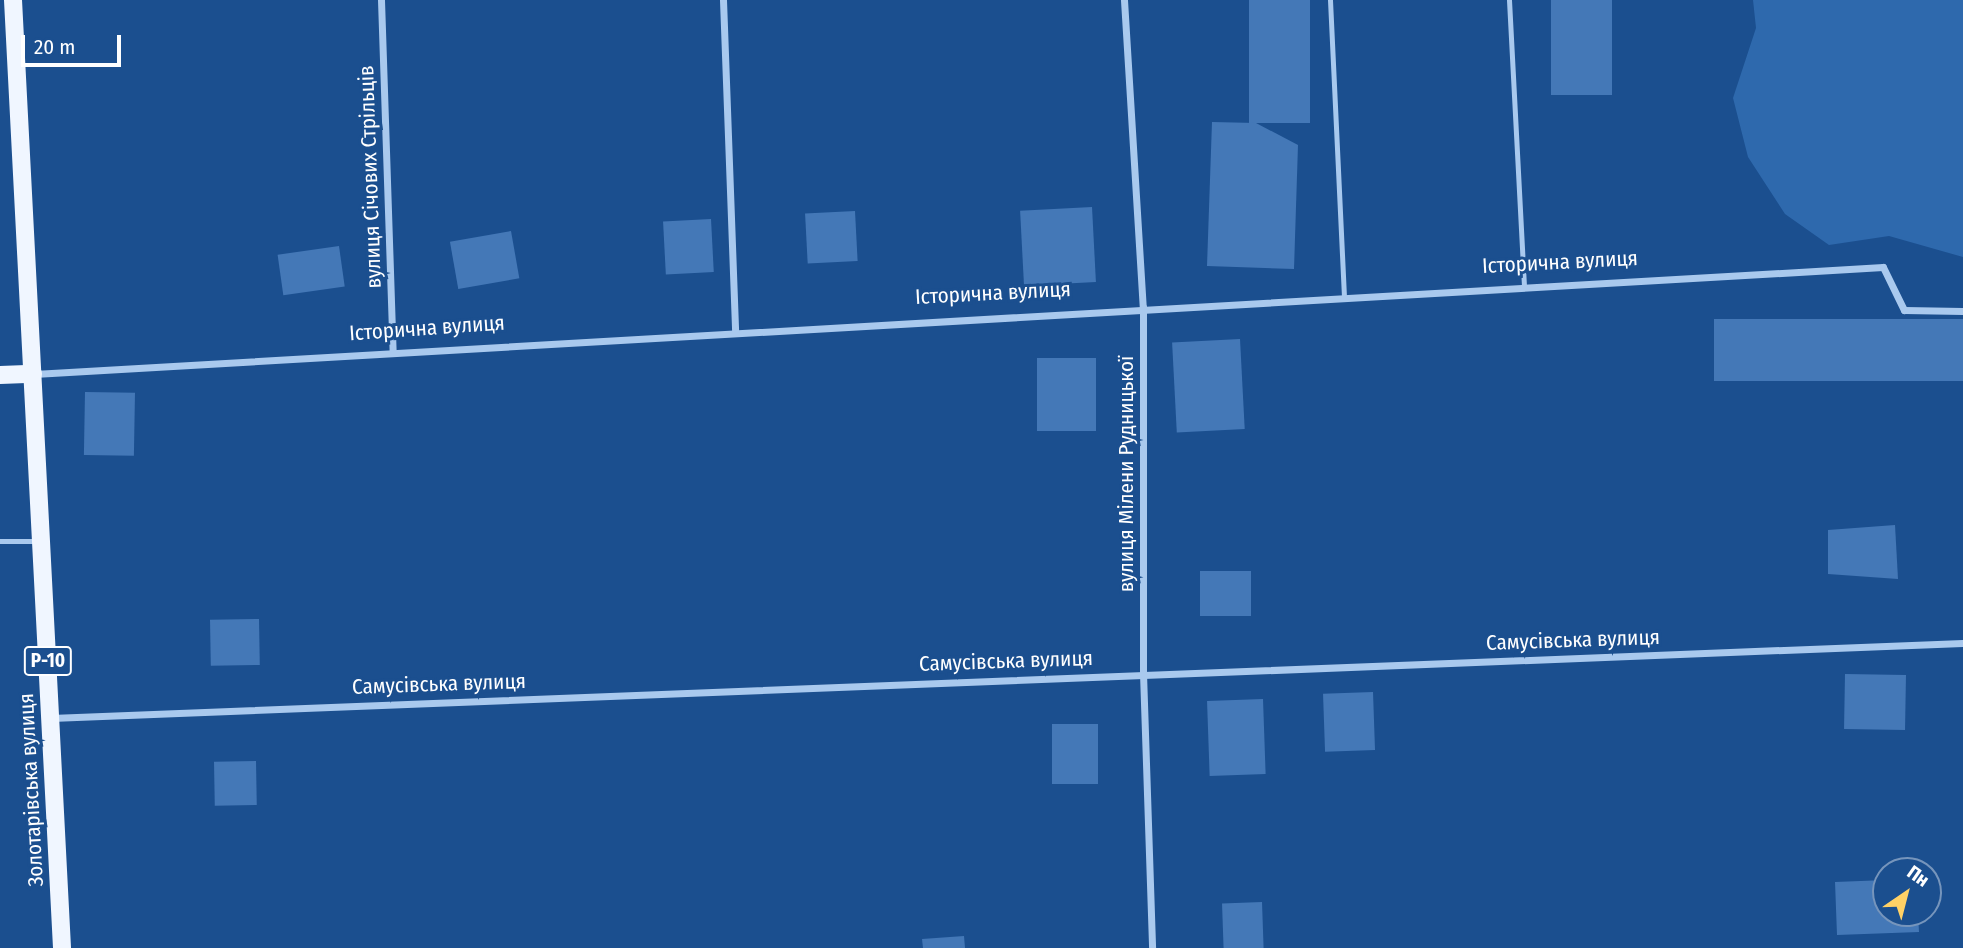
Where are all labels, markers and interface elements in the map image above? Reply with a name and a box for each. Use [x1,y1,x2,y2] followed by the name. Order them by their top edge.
[24,21,124,65] scale bar
[34,34,75,60] text: 20 m
[354,65,386,289] street label: вулиця Січових Стрільців
[1482,245,1638,279] street label: Історична вулиця
[915,276,1071,310] street label: Історична вулиця
[348,310,506,346] street label: Історична вулиця
[1113,356,1139,592] street label: вулиця Мілени Рудницької
[1486,624,1660,656] street label: Самусівська вулиця
[919,645,1093,677] street label: Самусівська вулиця
[23,646,72,676] road number: Р-10
[352,668,526,700] street label: Самусівська вулиця
[13,693,49,887] street label: Золотарівська вулиця
[1872,857,1942,927] north arrow
[1903,860,1934,892] text: Пн

